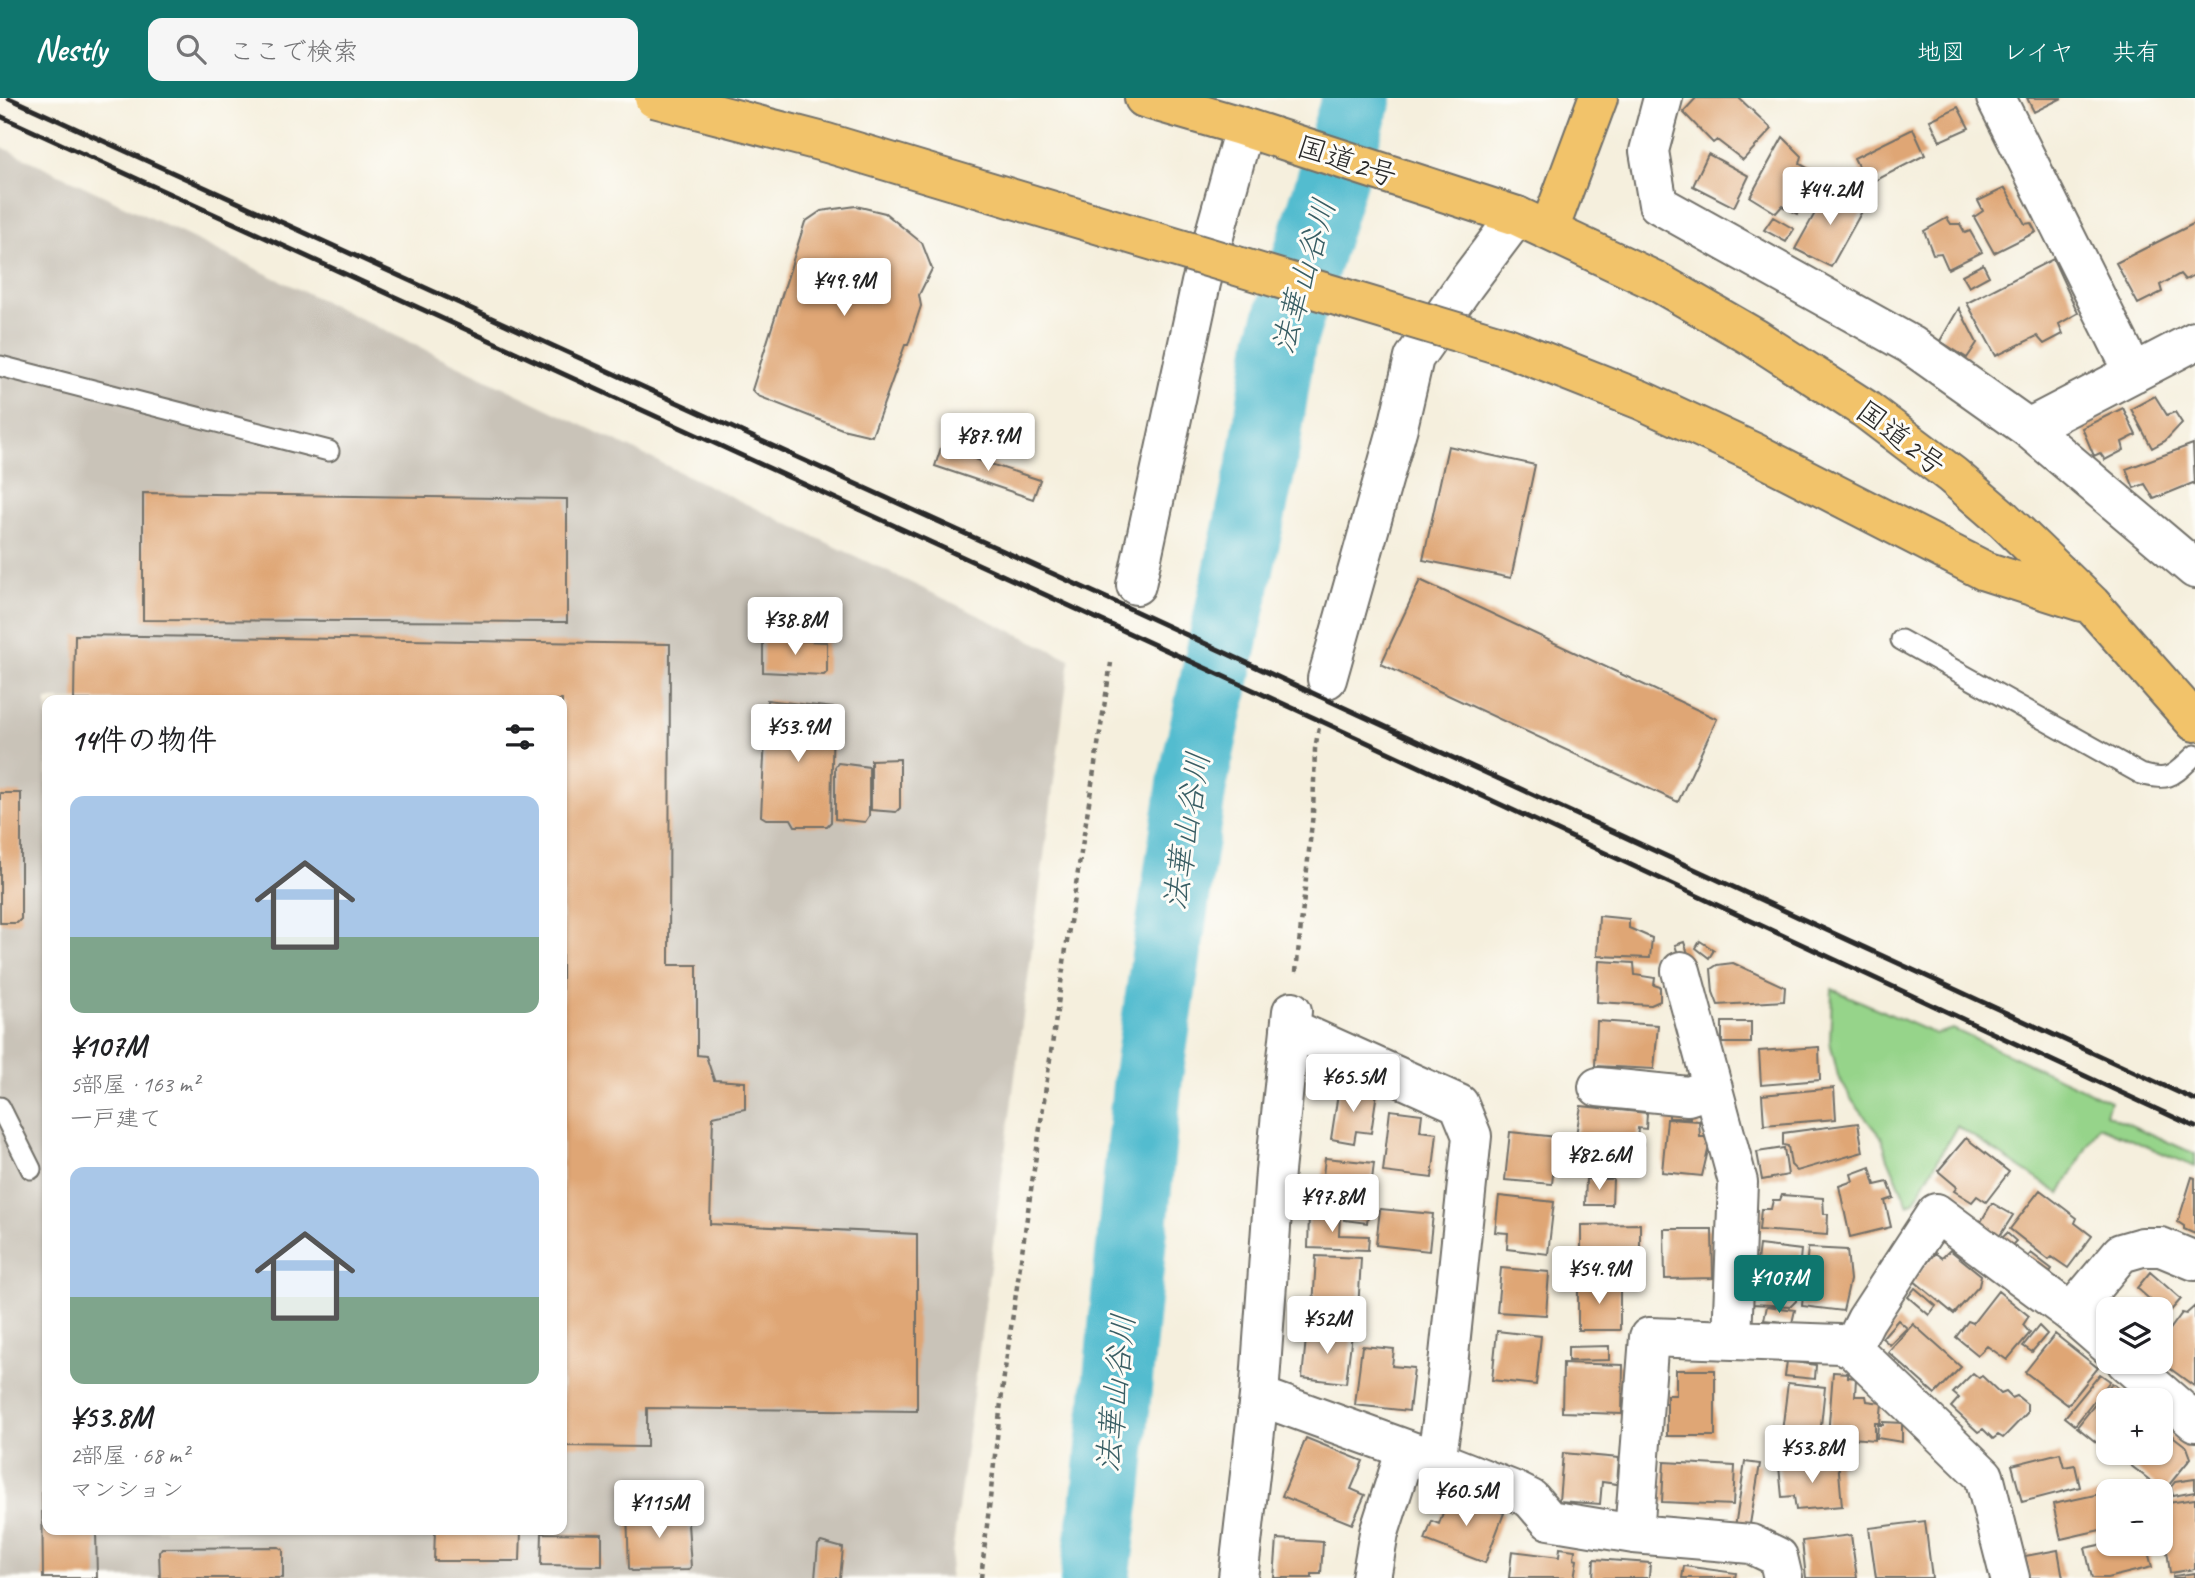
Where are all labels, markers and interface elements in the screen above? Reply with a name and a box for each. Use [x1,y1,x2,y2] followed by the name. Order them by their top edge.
[148,18,638,81] search box
[35,28,106,70] text: Nestly
[172,30,210,68] icon: search
[228,35,358,68] text: ここで検索
[1917,37,1965,67] text: 地図
[2003,37,2074,67] text: レイヤ
[2112,37,2160,67] text: 共有
[1292,127,1402,195] street label: 国道2号
[1773,167,1887,227] pin: ¥44.2M
[1799,175,1861,204] text: ¥44.2M
[1262,194,1345,359] water label: 法華山谷川
[787,258,901,318] pin: ¥49.9M
[813,266,875,295] text: ¥49.9M
[1848,392,1954,484] street label: 国道2号
[931,414,1045,473] pin: ¥87.9M
[957,421,1019,450] text: ¥87.9M
[738,598,852,657] pin: ¥38.8M
[764,605,826,634] text: ¥38.8M
[741,704,855,764] pin: ¥53.9M
[767,712,829,741] text: ¥53.9M
[501,718,539,756] icon: filters
[70,721,217,759] text: 14件の物件
[1154,749,1219,913] water label: 法華山谷川
[242,842,368,968] icon: home
[70,1027,146,1065] text: ¥107M
[1296,1054,1410,1114] pin: ¥65.5M
[1322,1062,1384,1091] text: ¥65.5M
[70,1070,199,1099] text: 5部屋 · 163 m²
[70,1104,162,1133] text: 一戸建て
[1542,1132,1656,1192] pin: ¥82.6M
[1567,1140,1631,1169] text: ¥82.6M
[1275,1174,1389,1234] pin: ¥97.8M
[1301,1182,1363,1211] text: ¥97.8M
[242,1213,368,1339] icon: home
[1542,1246,1656,1306] pin: ¥54.9M
[1568,1254,1630,1283] text: ¥54.9M
[1730,1256,1828,1315] pin: ¥107M
[1750,1263,1808,1292] text: ¥107M
[1286,1296,1368,1356] pin: ¥52M
[2096,1297,2173,1556] map controls
[2096,1297,2173,1374] button: layers
[1303,1304,1351,1333] text: ¥52M
[1087,1311,1144,1475] water label: 法華山谷川
[2096,1388,2173,1465] button: +
[70,1398,151,1436] text: ¥53.8M
[1755,1426,1869,1485] pin: ¥53.8M
[1781,1433,1843,1462] text: ¥53.8M
[70,1441,188,1470] text: 2部屋 · 68 m²
[1409,1468,1523,1528] pin: ¥60.5M
[70,1475,184,1504] text: マンション
[1435,1476,1497,1505] text: ¥60.5M
[2096,1479,2173,1556] button: −
[610,1480,708,1540] pin: ¥115M
[630,1488,688,1517] text: ¥115M

